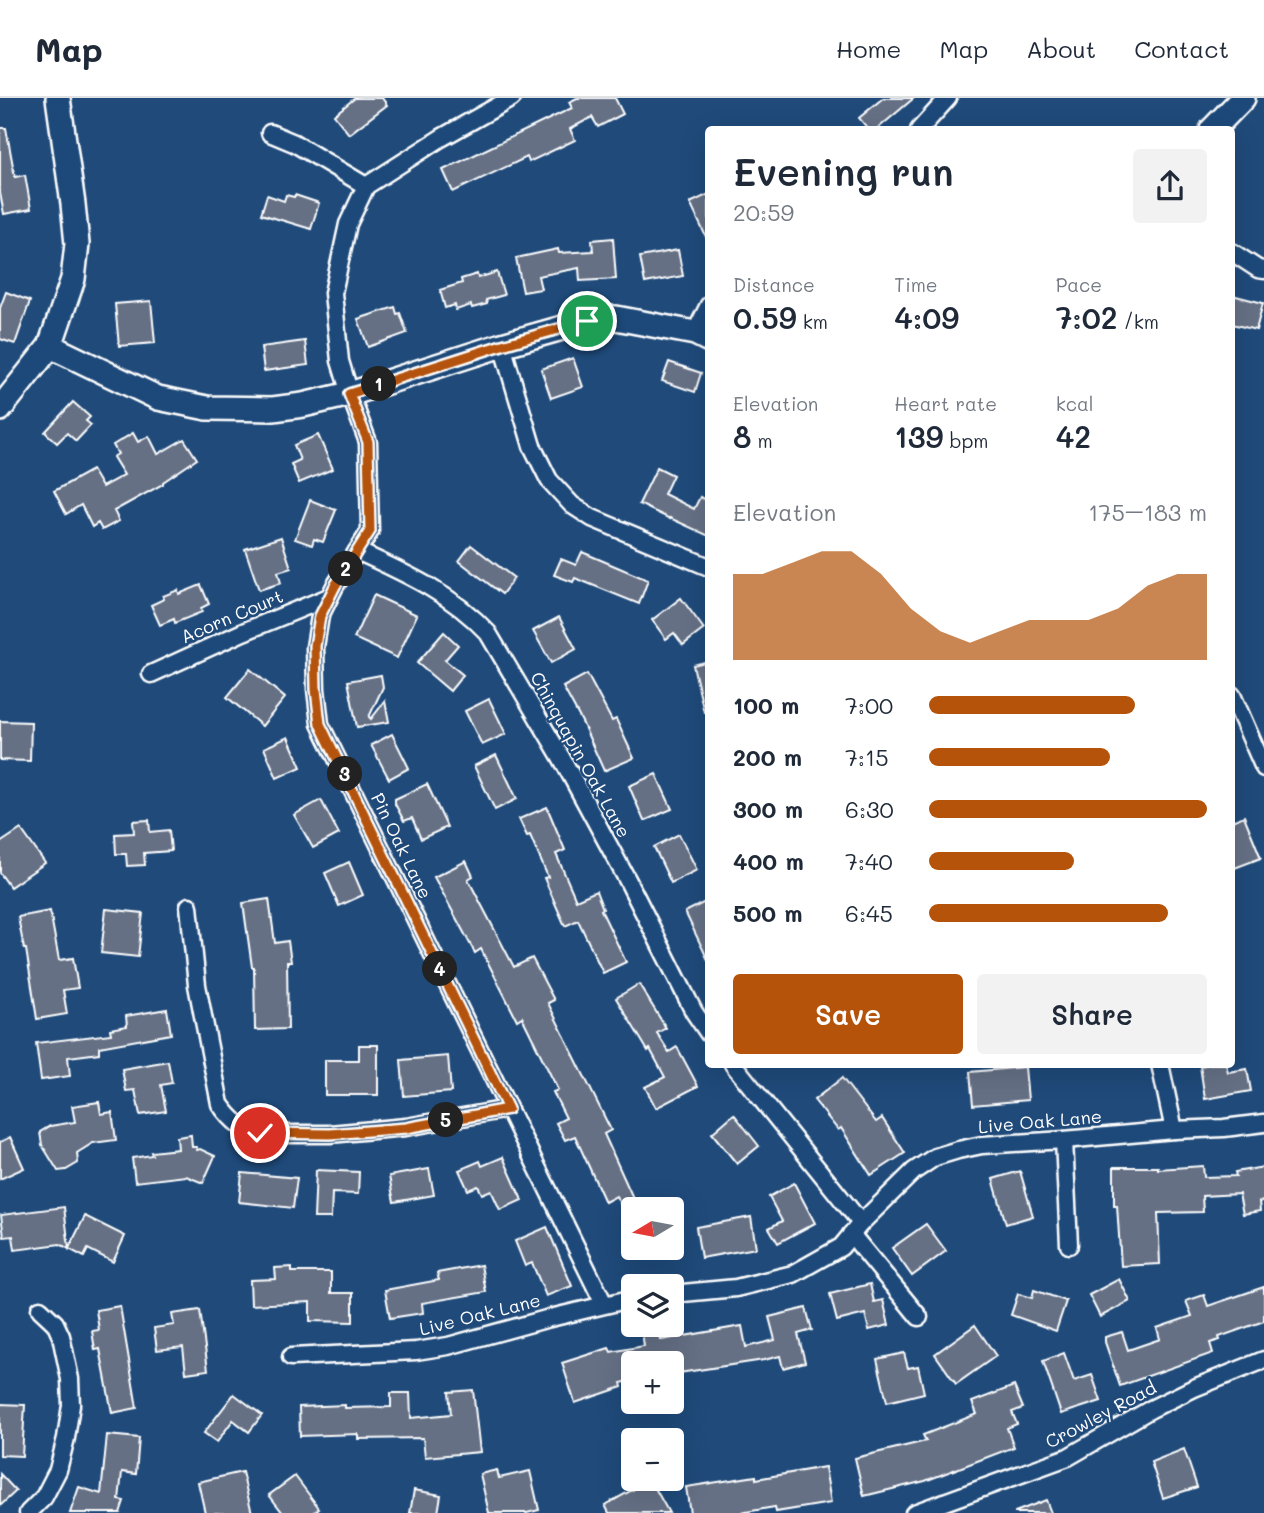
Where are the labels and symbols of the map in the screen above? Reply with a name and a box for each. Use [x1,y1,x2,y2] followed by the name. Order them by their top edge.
[557,291,617,351] pin
[362,366,396,402] pin: 1
[328,552,364,587] pin: 2
[177,584,286,648] street label: Acorn Court
[525,667,636,842] street label: Chinquapin Oak Lane
[328,756,362,792] pin: 3
[366,789,438,902] street label: Pin Oak Lane
[422,952,458,986] pin: 4
[428,1102,464,1138] pin: 5
[230,1103,290,1163] pin
[977,1104,1103,1138] street label: Live Oak Lane
[621,1197,684,1260] north arrow
[417,1287,543,1341] street label: Live Oak Lane
[1041,1375,1160,1453] street label: Crowley Road

